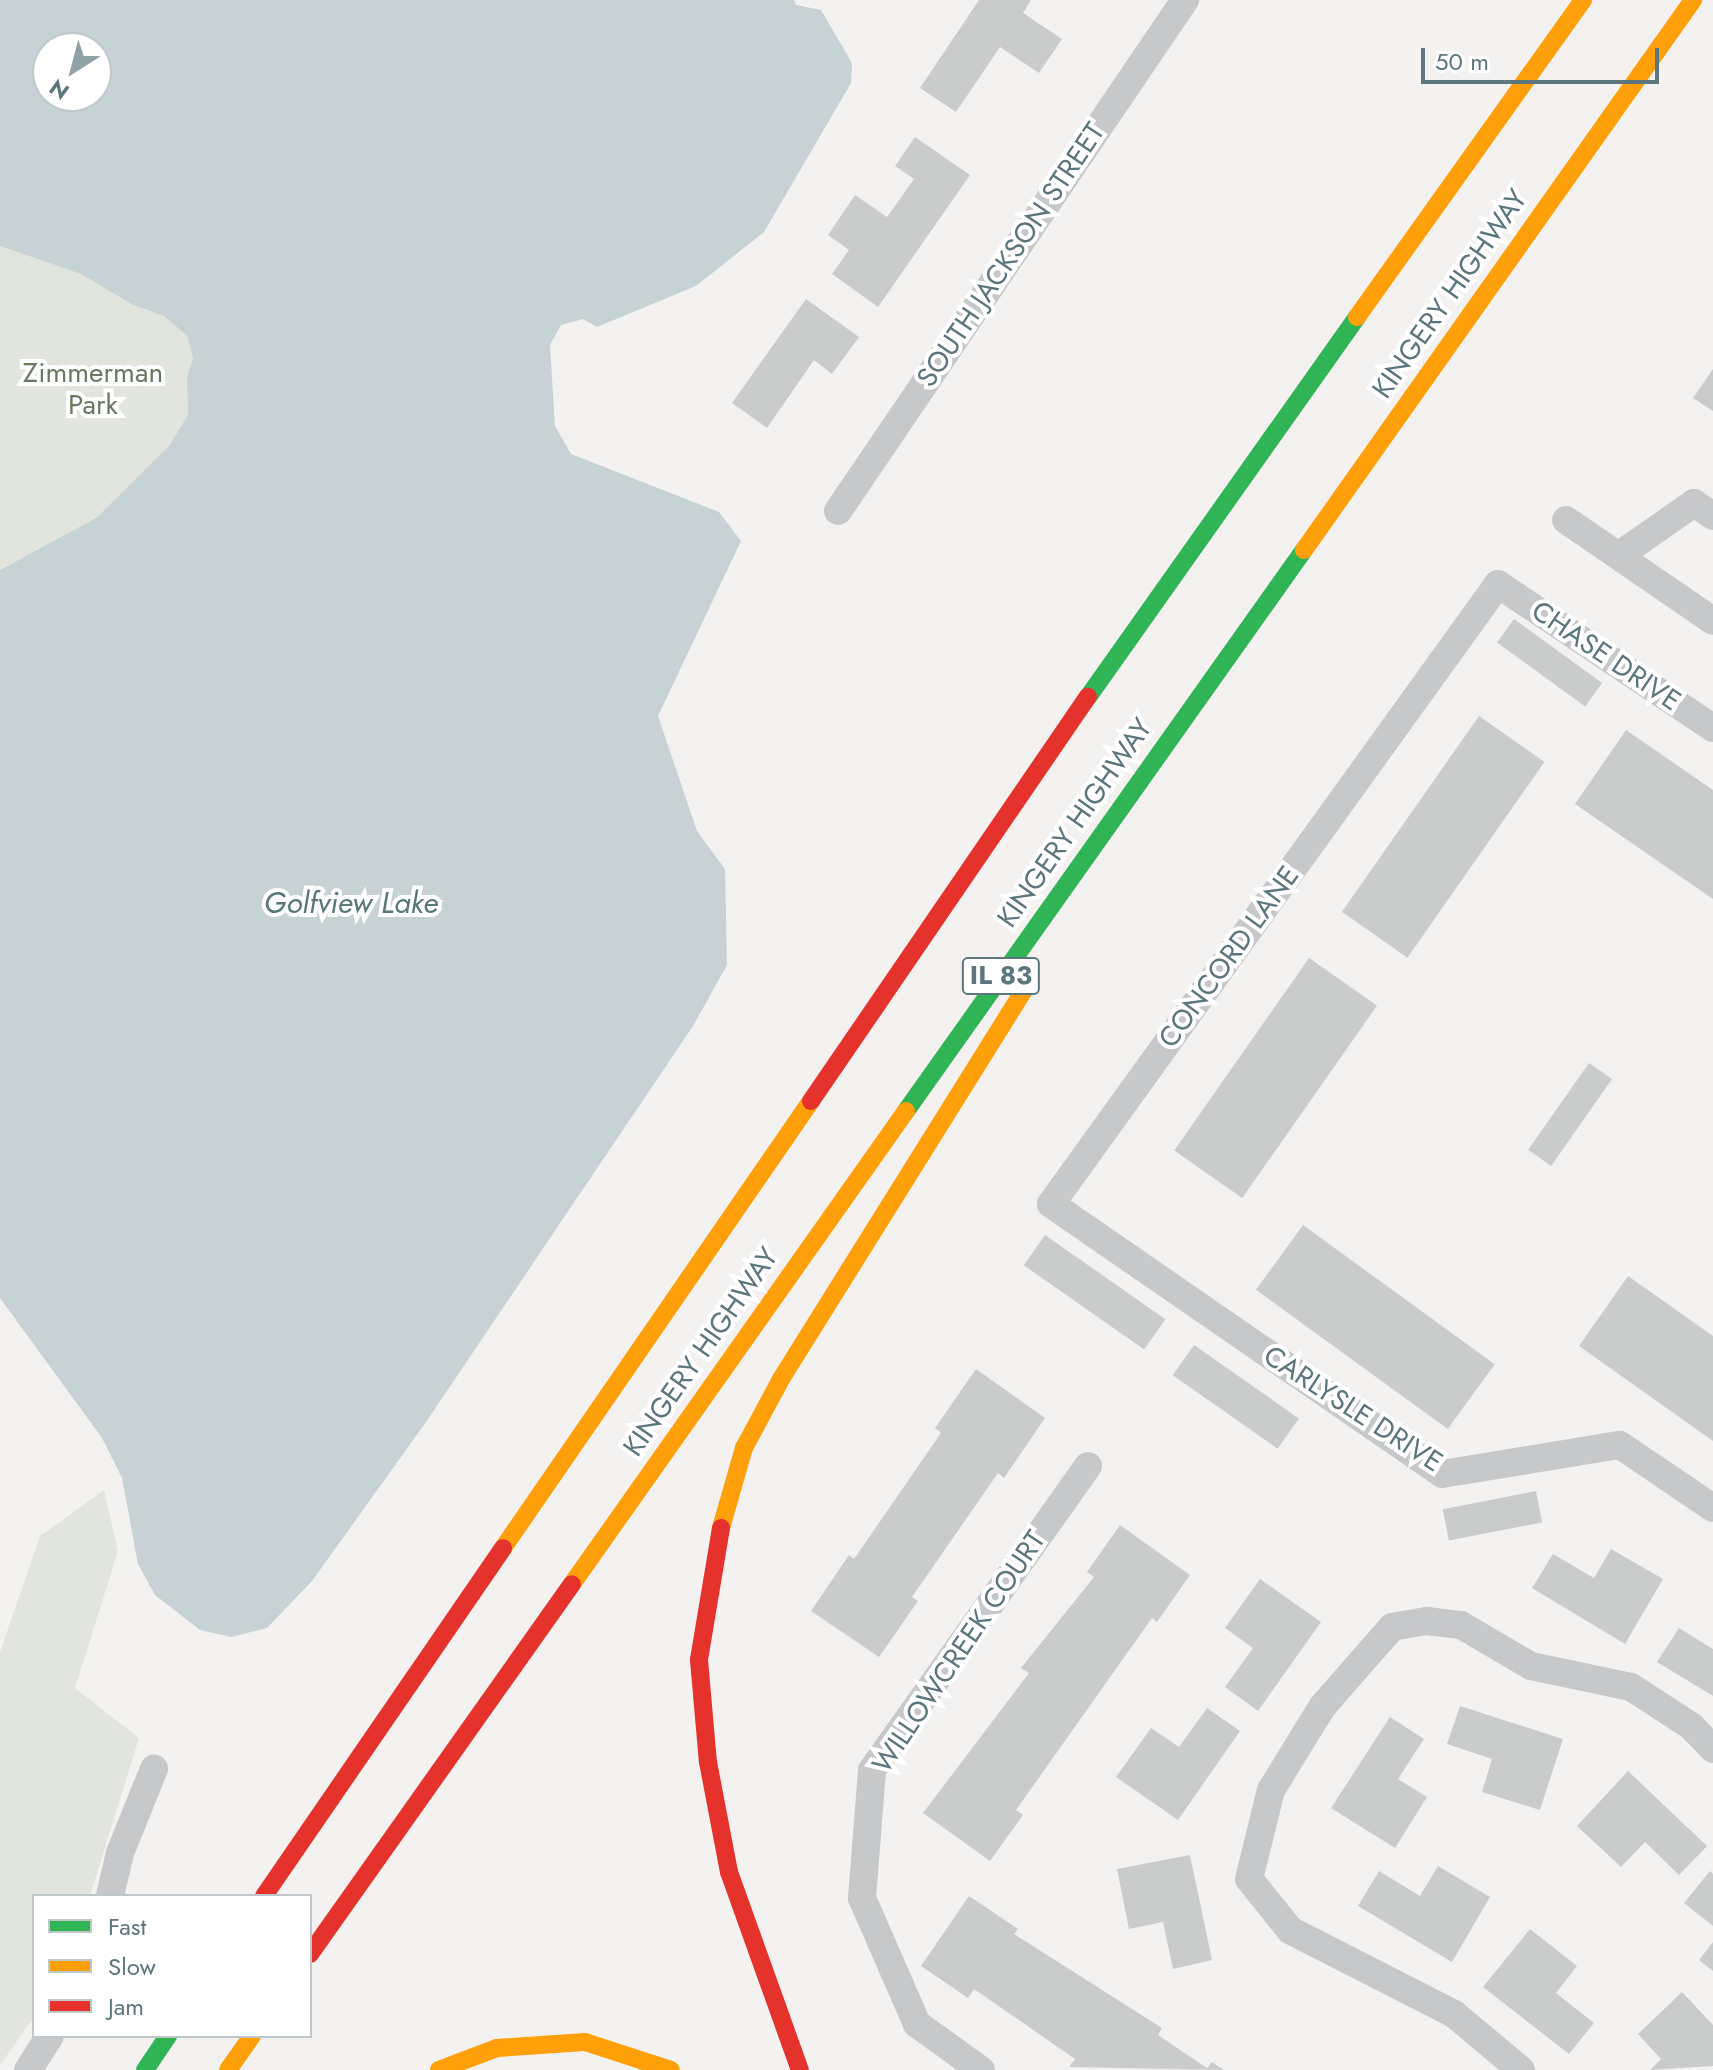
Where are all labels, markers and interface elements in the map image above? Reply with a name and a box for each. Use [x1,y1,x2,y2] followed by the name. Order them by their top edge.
[32,32,112,112] north arrow
[1425,32,1663,82] scale bar
[1435,44,1489,79] text: 50 m
[43,72,76,108] text: N
[910,117,1112,393] street label: SOUTH JACKSON STREET
[1365,183,1535,405] street label: KINGERY HIGHWAY
[23,356,163,422] park label: Zimmerman Park
[1525,594,1687,718] street label: CHASE DRIVE
[990,712,1160,934] street label: KINGERY HIGHWAY
[1152,860,1306,1054] street label: CONCORD LANE
[264,885,438,921] water label: Golfview Lake
[961,954,1041,998] road number: IL 83
[616,1241,786,1463] street label: KINGERY HIGHWAY
[1257,1339,1449,1479] street label: CARLYSLE DRIVE
[865,1524,1053,1780] street label: WILLOWCREEK COURT
[32,1894,312,2038] legend
[108,1909,146,1944] text: Fast
[108,1949,156,1984] text: Slow
[108,1989,144,2024] text: Jam

